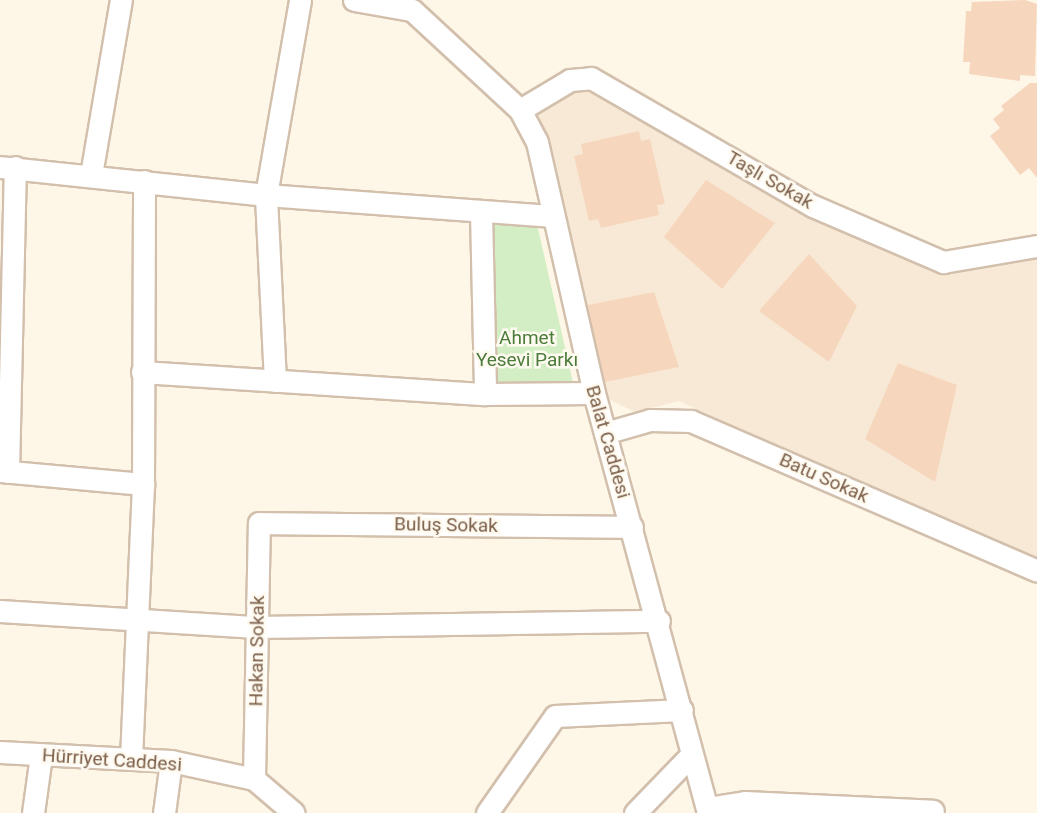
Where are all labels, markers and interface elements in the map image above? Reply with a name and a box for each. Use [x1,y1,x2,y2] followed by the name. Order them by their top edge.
[723,146,817,214] street label: Taşlı Sokak
[476,327,578,371] park label: Ahmet Yesevi Parkı
[581,383,635,501] street label: Balat Caddesi
[776,448,872,508] street label: Batu Sokak
[394,513,498,537] street label: Buluş Sokak
[245,595,269,707] street label: Hakan Sokak
[41,744,183,776] street label: Hürriyet Caddesi

